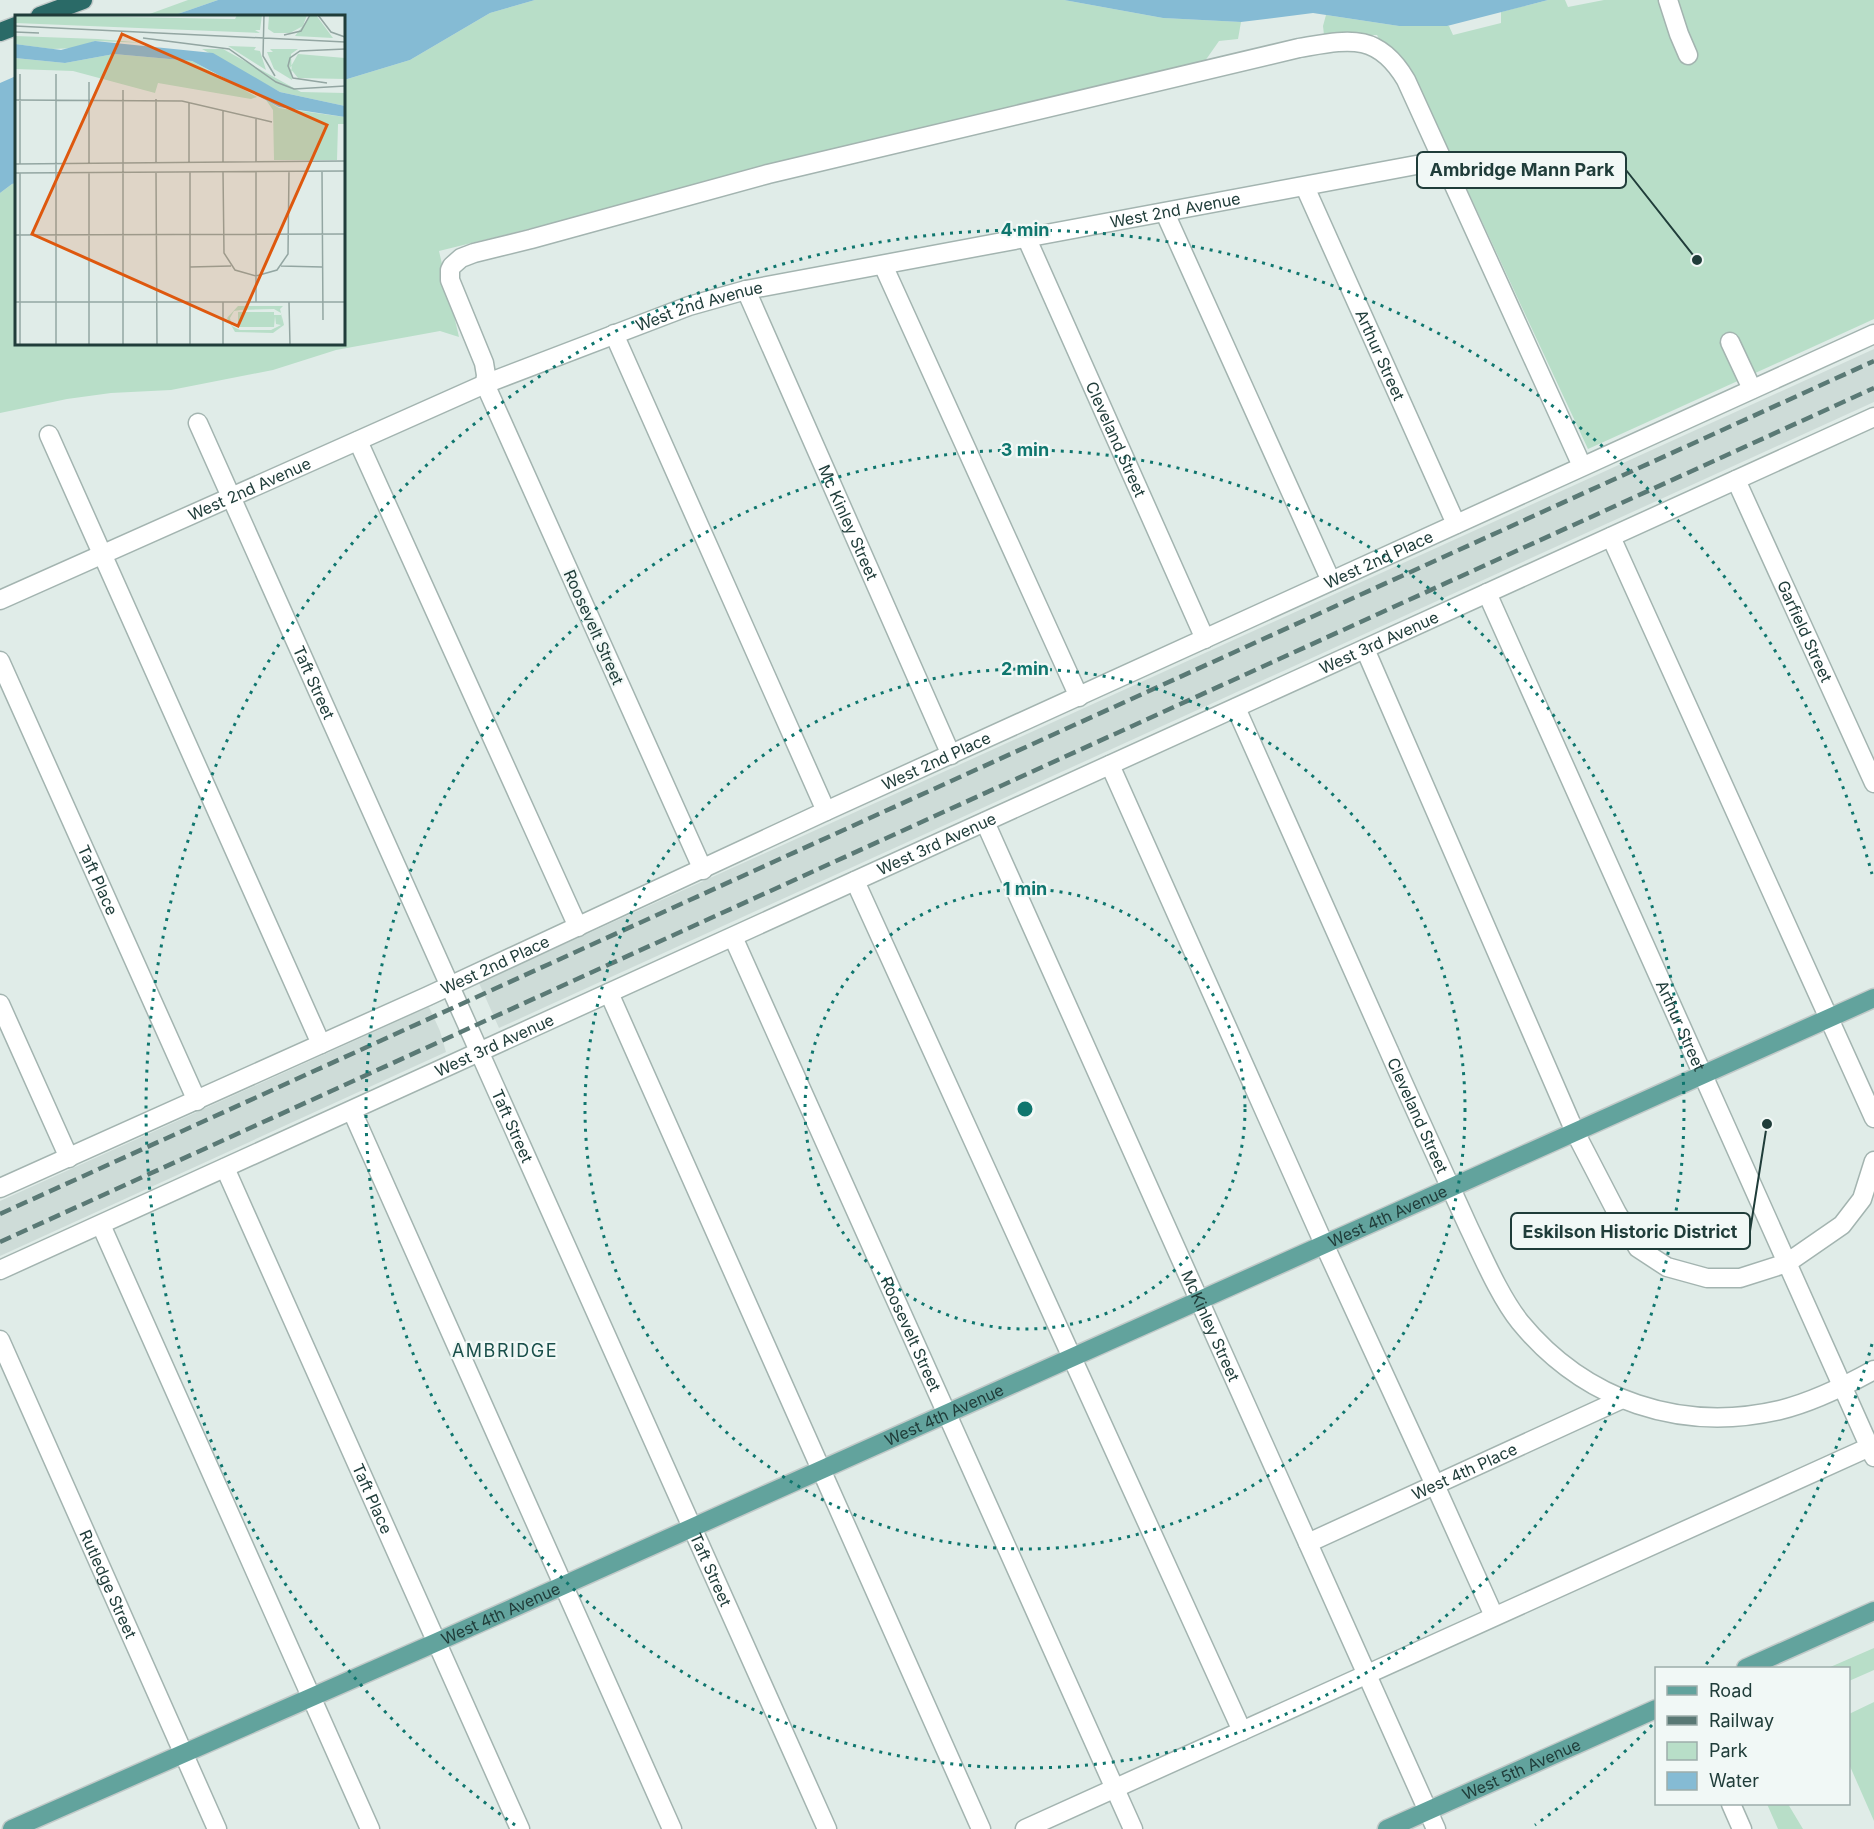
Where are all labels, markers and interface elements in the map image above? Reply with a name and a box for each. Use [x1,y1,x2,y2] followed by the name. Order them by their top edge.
[15,15,345,345] inset map
[1417,152,1626,188] callout: Ambridge Mann Park
[1429,159,1615,180] text: Ambridge Mann Park
[1108,188,1242,232] street label: West 2nd Avenue
[1001,219,1049,240] text: 4 min
[633,277,764,335] street label: West 2nd Avenue
[1351,306,1409,403] street label: Arthur Street
[1082,378,1150,500] street label: Cleveland Street
[1001,439,1049,460] text: 3 min
[185,453,314,525] street label: West 2nd Avenue
[814,462,883,583] street label: Mc Kinley Street
[1321,526,1436,593] street label: West 2nd Place
[560,566,628,688] street label: Roosevelt Street
[1773,577,1837,685] street label: Garfield Street
[1316,607,1442,678] street label: West 3rd Avenue
[289,642,339,722] street label: Taft Street
[1001,658,1049,679] text: 2 min
[879,727,994,794] street label: West 2nd Place
[874,808,999,879] street label: West 3rd Avenue
[74,842,122,918] street label: Taft Place
[1003,878,1047,899] text: 1 min
[438,931,553,999] street label: West 2nd Place
[1652,977,1710,1074] street label: Arthur Street
[432,1009,557,1081] street label: West 3rd Avenue
[1383,1054,1452,1176] street label: Cleveland Street
[487,1086,538,1166] street label: Taft Street
[1015,1099,1035,1119] centre of rings
[1325,1181,1450,1251] street label: West 4th Avenue
[1511,1213,1750,1249] callout: Eskilson Historic District
[1523,1221,1738,1242] text: Eskilson Historic District
[1177,1267,1244,1384] street label: McKinley Street
[877,1273,945,1394] street label: Roosevelt Street
[452,1340,558,1361] district label: AMBRIDGE
[881,1379,1007,1450] street label: West 4th Avenue
[1409,1439,1520,1504] street label: West 4th Place
[348,1460,397,1537] street label: Taft Place
[75,1527,141,1641] street label: Rutledge Street
[686,1530,736,1609] street label: Taft Street
[438,1578,563,1649] street label: West 4th Avenue
[1655,1667,1850,1805] legend
[1709,1680,1752,1701] text: Road
[1709,1710,1774,1731] text: Railway
[1459,1734,1584,1804] street label: West 5th Avenue
[1709,1740,1748,1761] text: Park
[1709,1770,1759,1791] text: Water

